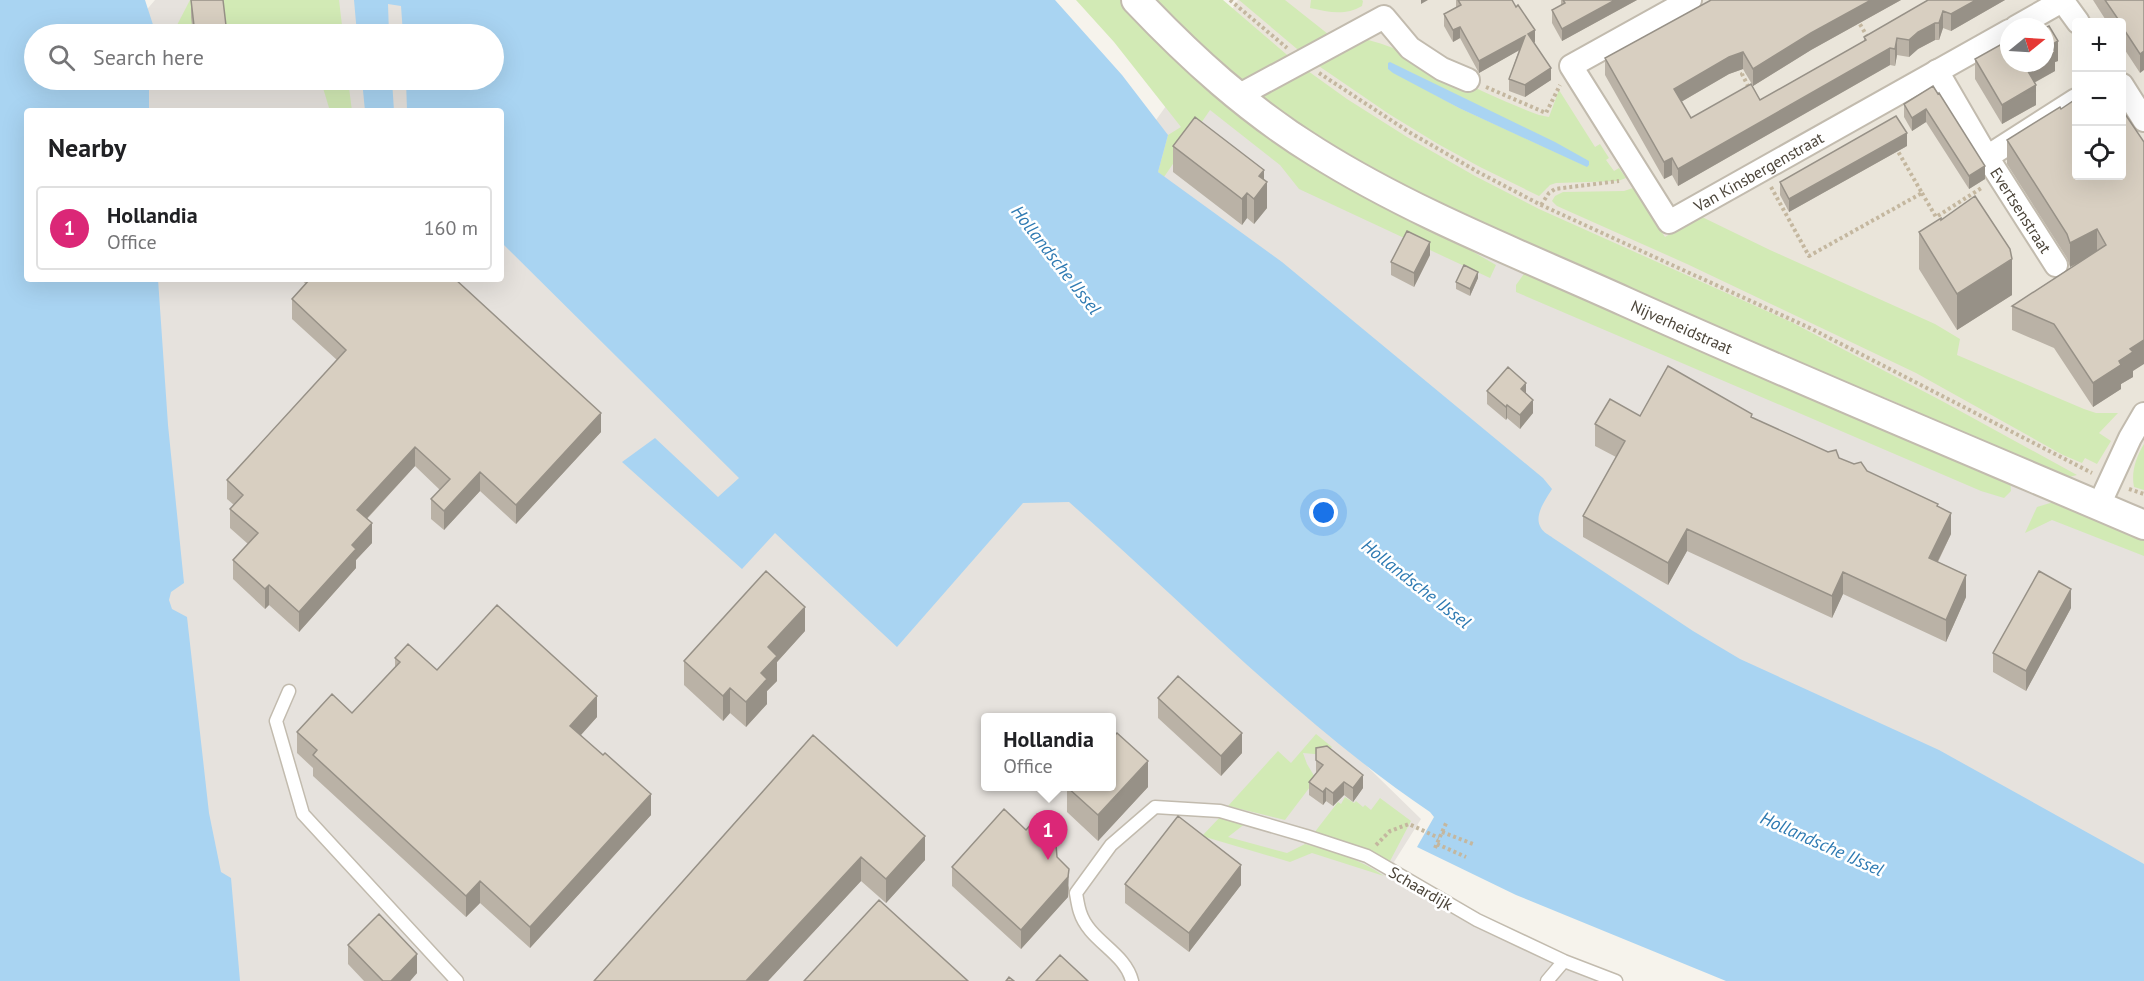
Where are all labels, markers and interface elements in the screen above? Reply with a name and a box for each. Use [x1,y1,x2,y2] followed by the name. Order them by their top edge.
[2000,18,2054,72] north arrow
[2072,18,2126,180] map controls
[2072,18,2126,72] button: +
[24,24,504,90] search box
[45,41,78,74] icon: search
[93,43,204,71] text: Search here
[2072,72,2126,126] button: −
[2072,126,2126,180] button: locate
[1689,127,1827,217] street label: Van Kinsbergenstraat
[48,131,126,164] text: Nearby
[1986,163,2056,257] street label: Evertsenstraat
[1007,200,1106,319] water label: Hollandsche IJssel
[107,201,198,229] text: Hollandia
[64,215,75,241] text: 1
[424,215,478,241] text: 160 m
[107,229,157,255] text: Office
[1628,296,1736,358] street label: Nijverheidstraat
[1309,498,1338,527] your location
[1357,534,1476,634] water label: Hollandsche IJssel
[981,713,1116,791] popup
[1003,725,1094,753] text: Hollandia
[1003,753,1053,779] text: Office
[1757,806,1887,881] water label: Hollandsche IJssel
[1028,810,1068,860] pin: 1
[1385,862,1457,914] street label: Schaardijk

